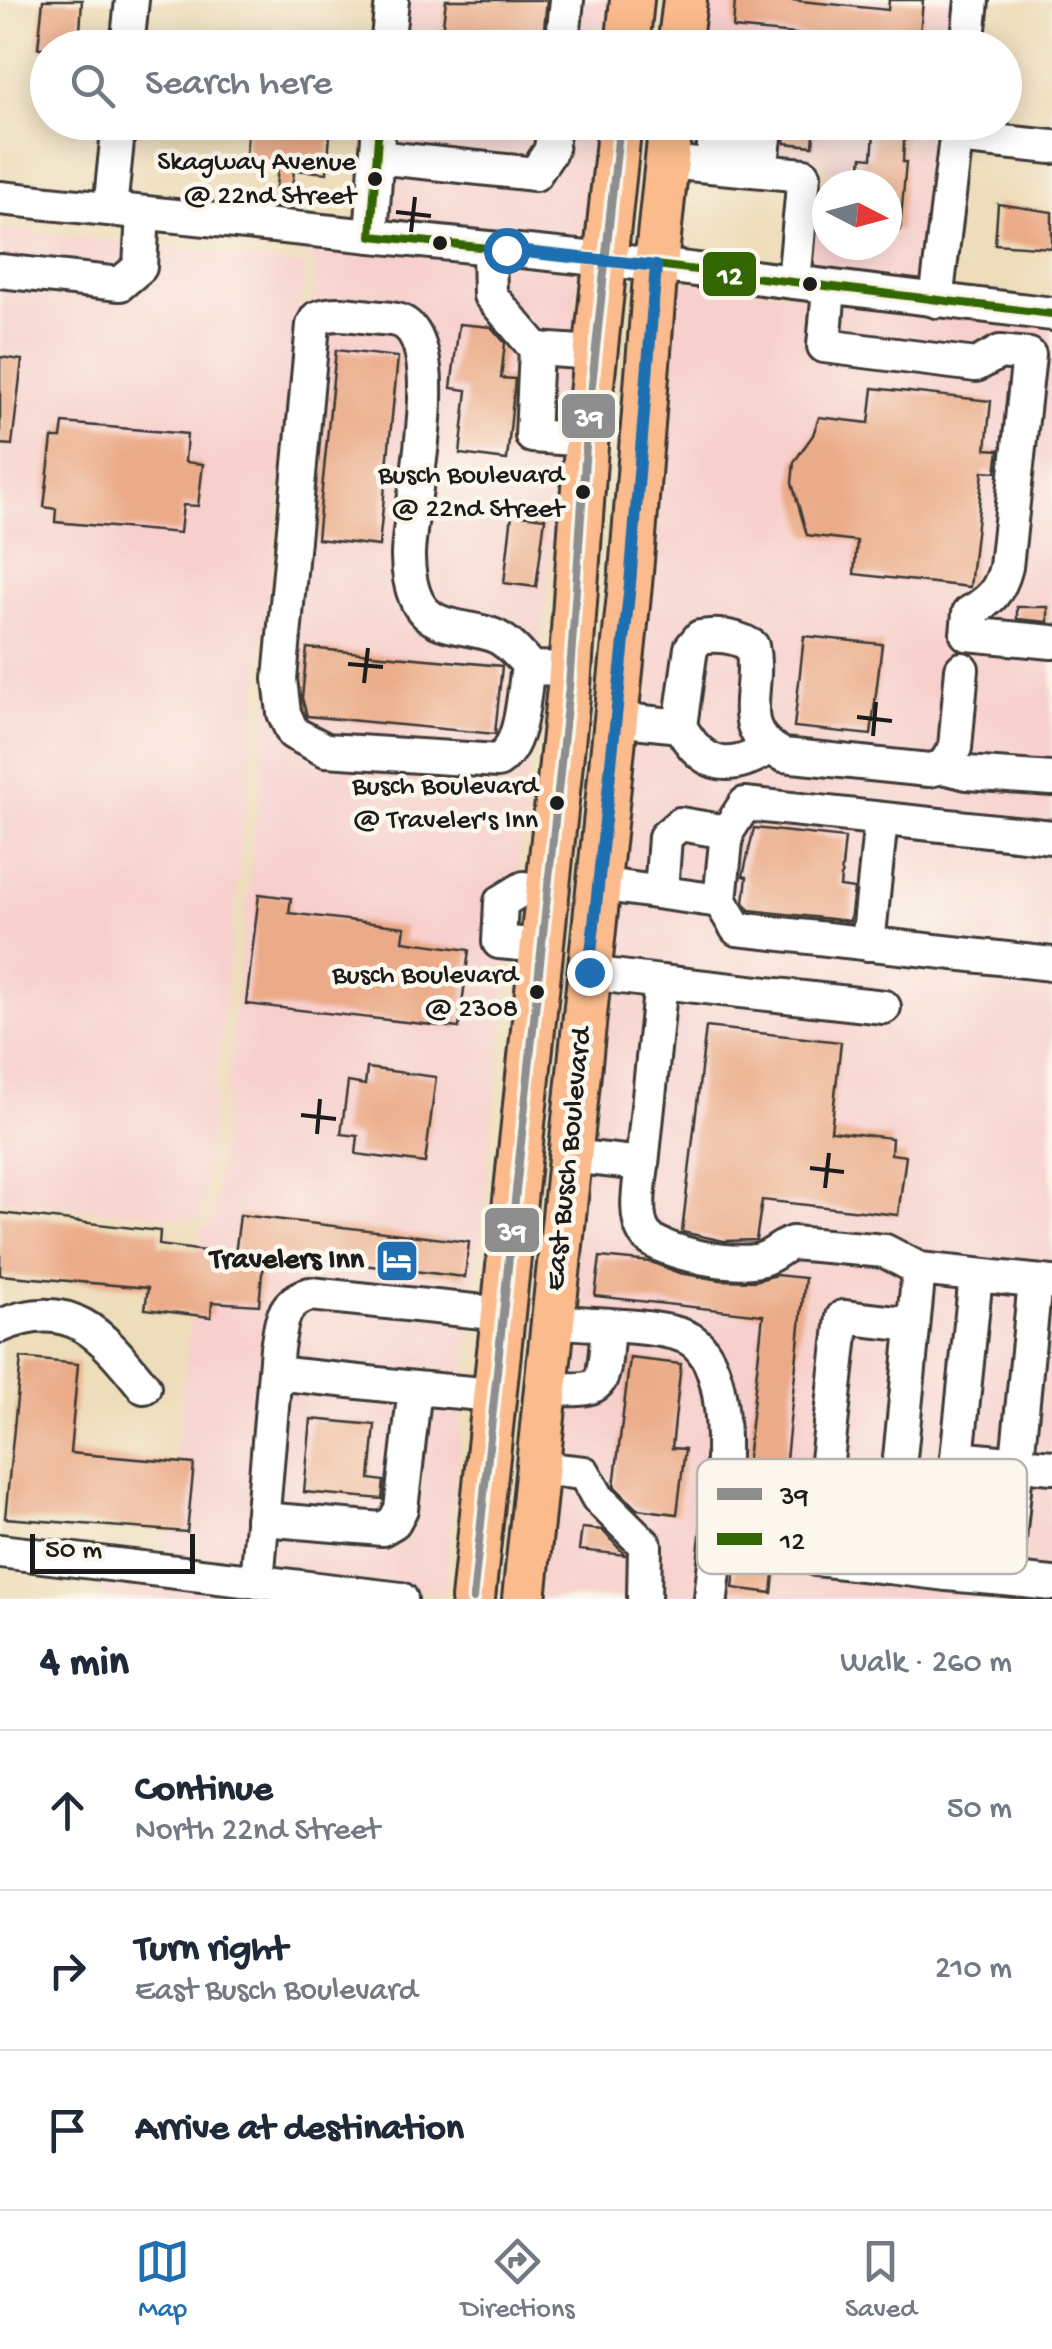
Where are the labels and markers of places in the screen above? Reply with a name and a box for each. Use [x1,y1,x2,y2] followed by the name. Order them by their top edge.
[157,147,359,214] place label: Skagway Avenue @ 22nd Street
[365,169,385,189] marker: Skagway Avenue @ 22nd Street
[430,233,450,253] unlabelled marker
[800,274,820,294] unlabelled marker
[377,460,567,527] place label: Busch Boulevard @ 22nd Street
[573,482,593,502] marker: Busch Boulevard @ 22nd Street
[351,771,541,838] place label: Busch Boulevard @ Traveler's Inn
[547,793,567,813] marker: Busch Boulevard @ Traveler's Inn
[331,960,521,1027] place label: Busch Boulevard @ 2308
[527,982,547,1002] marker: Busch Boulevard @ 2308
[374,1238,420,1284] hotel icon: Travelers Inn
[208,1244,365,1279] place label: Travelers Inn

